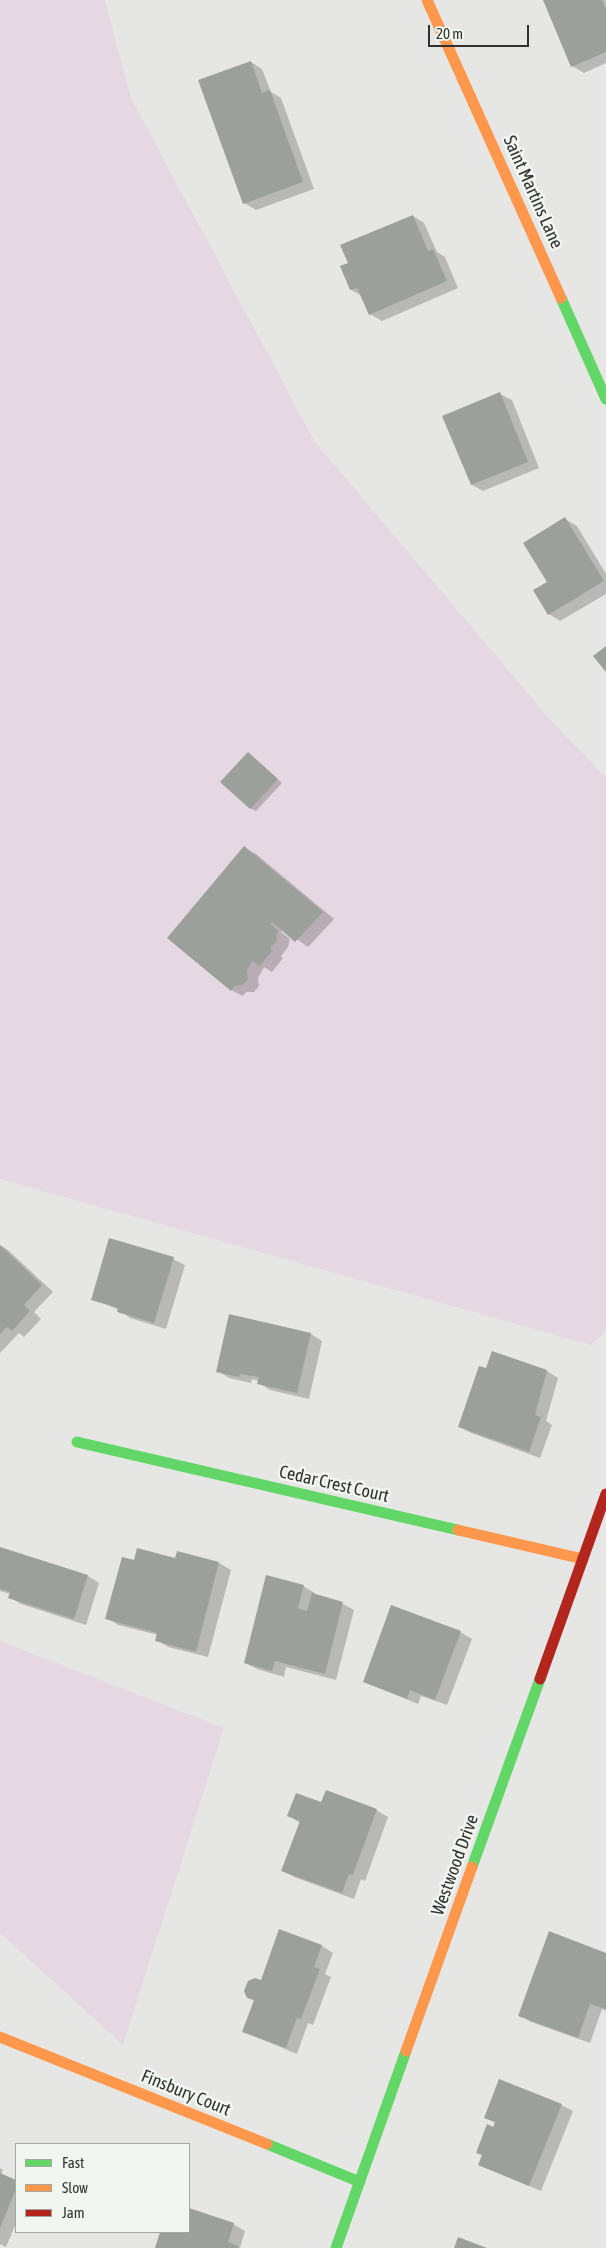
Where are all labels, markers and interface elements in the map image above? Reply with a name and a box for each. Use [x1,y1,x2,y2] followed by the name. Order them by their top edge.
[431,15,532,47] scale bar
[436,25,463,42] text: 20 m
[499,132,567,252] street label: Saint Martins Lane
[277,1461,391,1507] street label: Cedar Crest Court
[427,1812,483,1918] street label: Westwood Drive
[138,2065,234,2121] street label: Finsbury Court
[15,2143,190,2233] legend
[62,2154,84,2171] text: Fast
[62,2179,88,2196] text: Slow
[62,2204,85,2221] text: Jam

